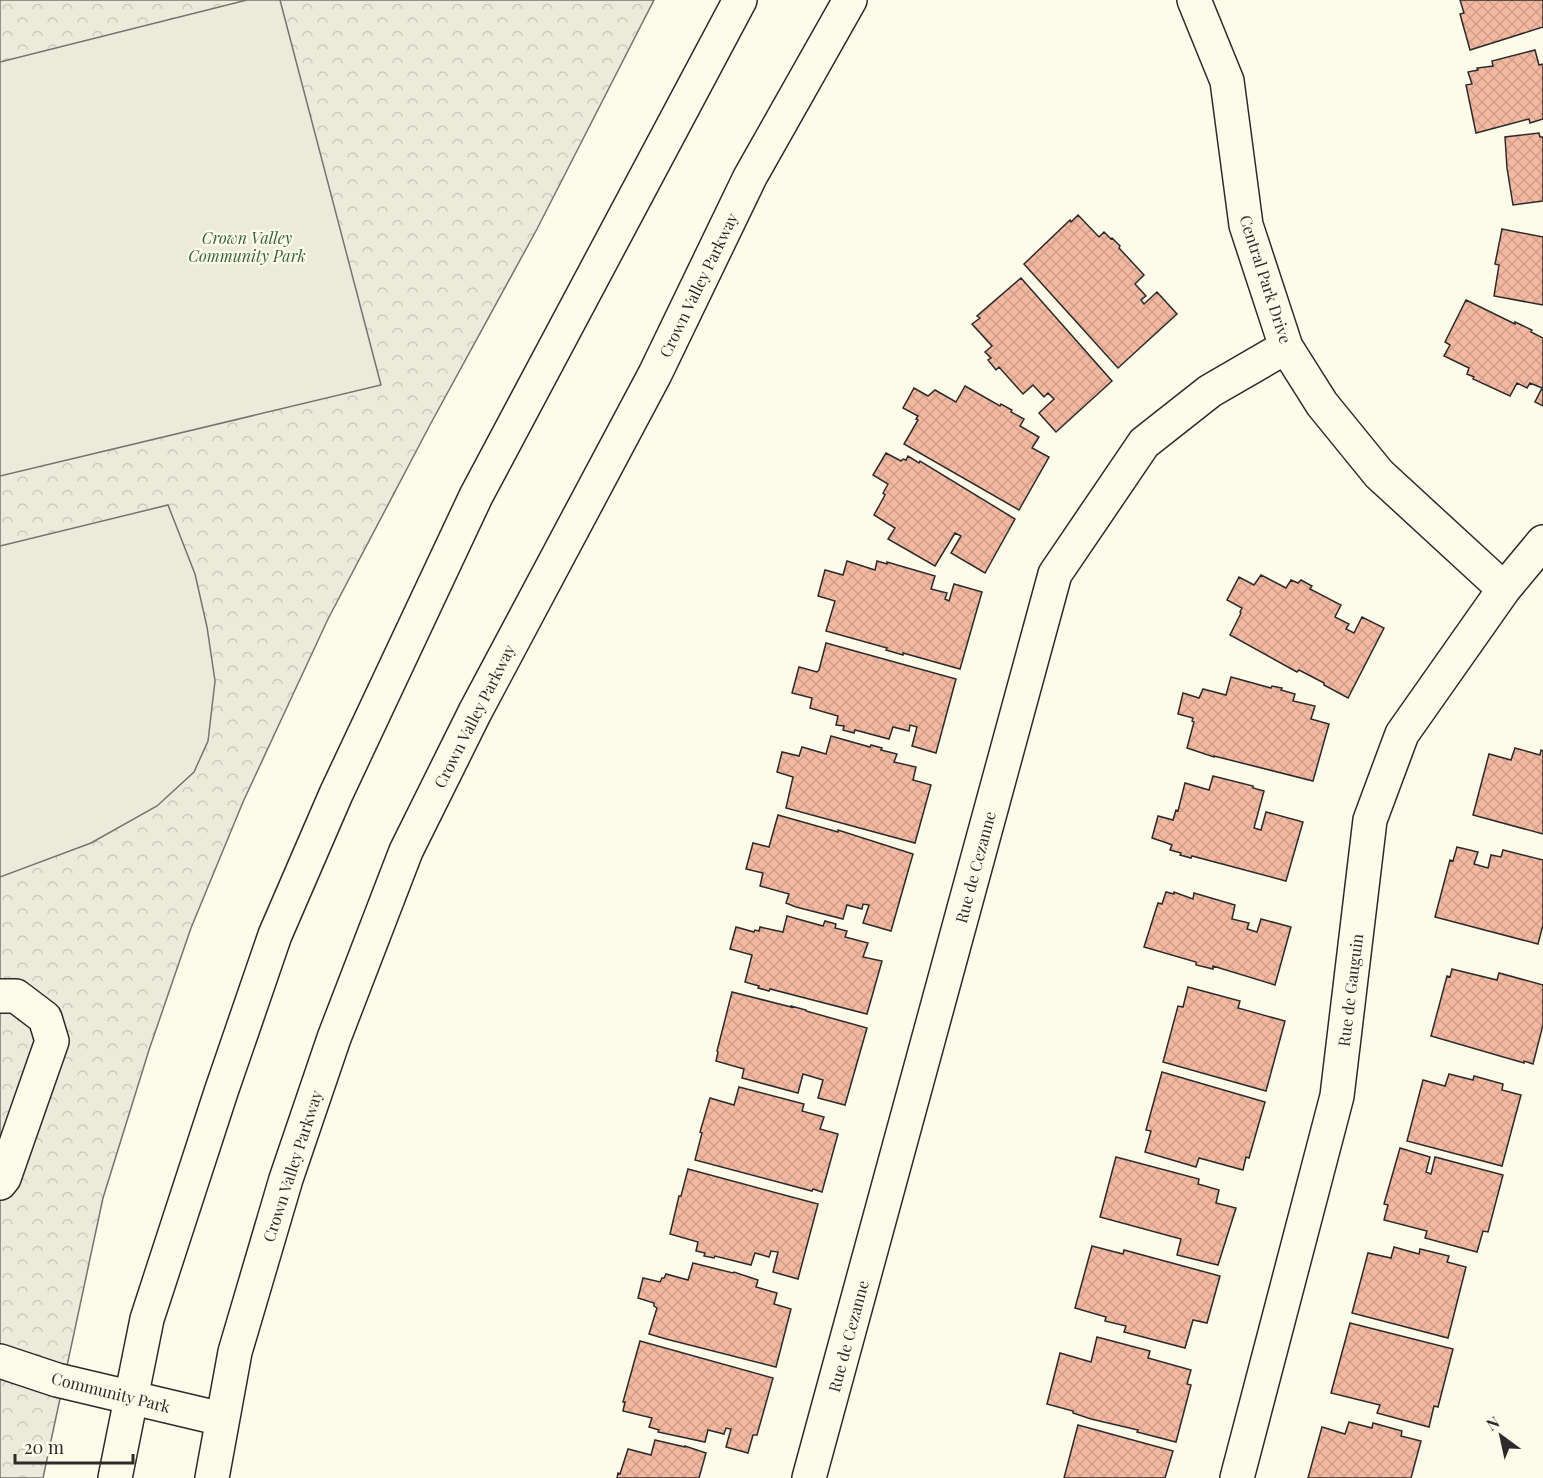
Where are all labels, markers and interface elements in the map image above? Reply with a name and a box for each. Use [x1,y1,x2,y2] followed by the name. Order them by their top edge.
[654,209,742,361] street label: Crown Valley Parkway
[1235,212,1297,346] street label: Central Park Drive
[188,227,306,266] park label: Crown Valley Community Park
[429,641,519,791] street label: Crown Valley Parkway
[950,809,1000,925] street label: Rue de Cezanne
[1333,932,1367,1048] street label: Rue de Gauguin
[258,1087,326,1245] street label: Crown Valley Parkway
[823,1278,873,1394] street label: Rue de Cezanne
[49,1367,173,1417] street label: Community Park
[1471,1406,1531,1466] north arrow
[1482,1411,1503,1435] text: N
[15,1427,134,1465] scale bar
[24,1435,64,1459] text: 20 m

